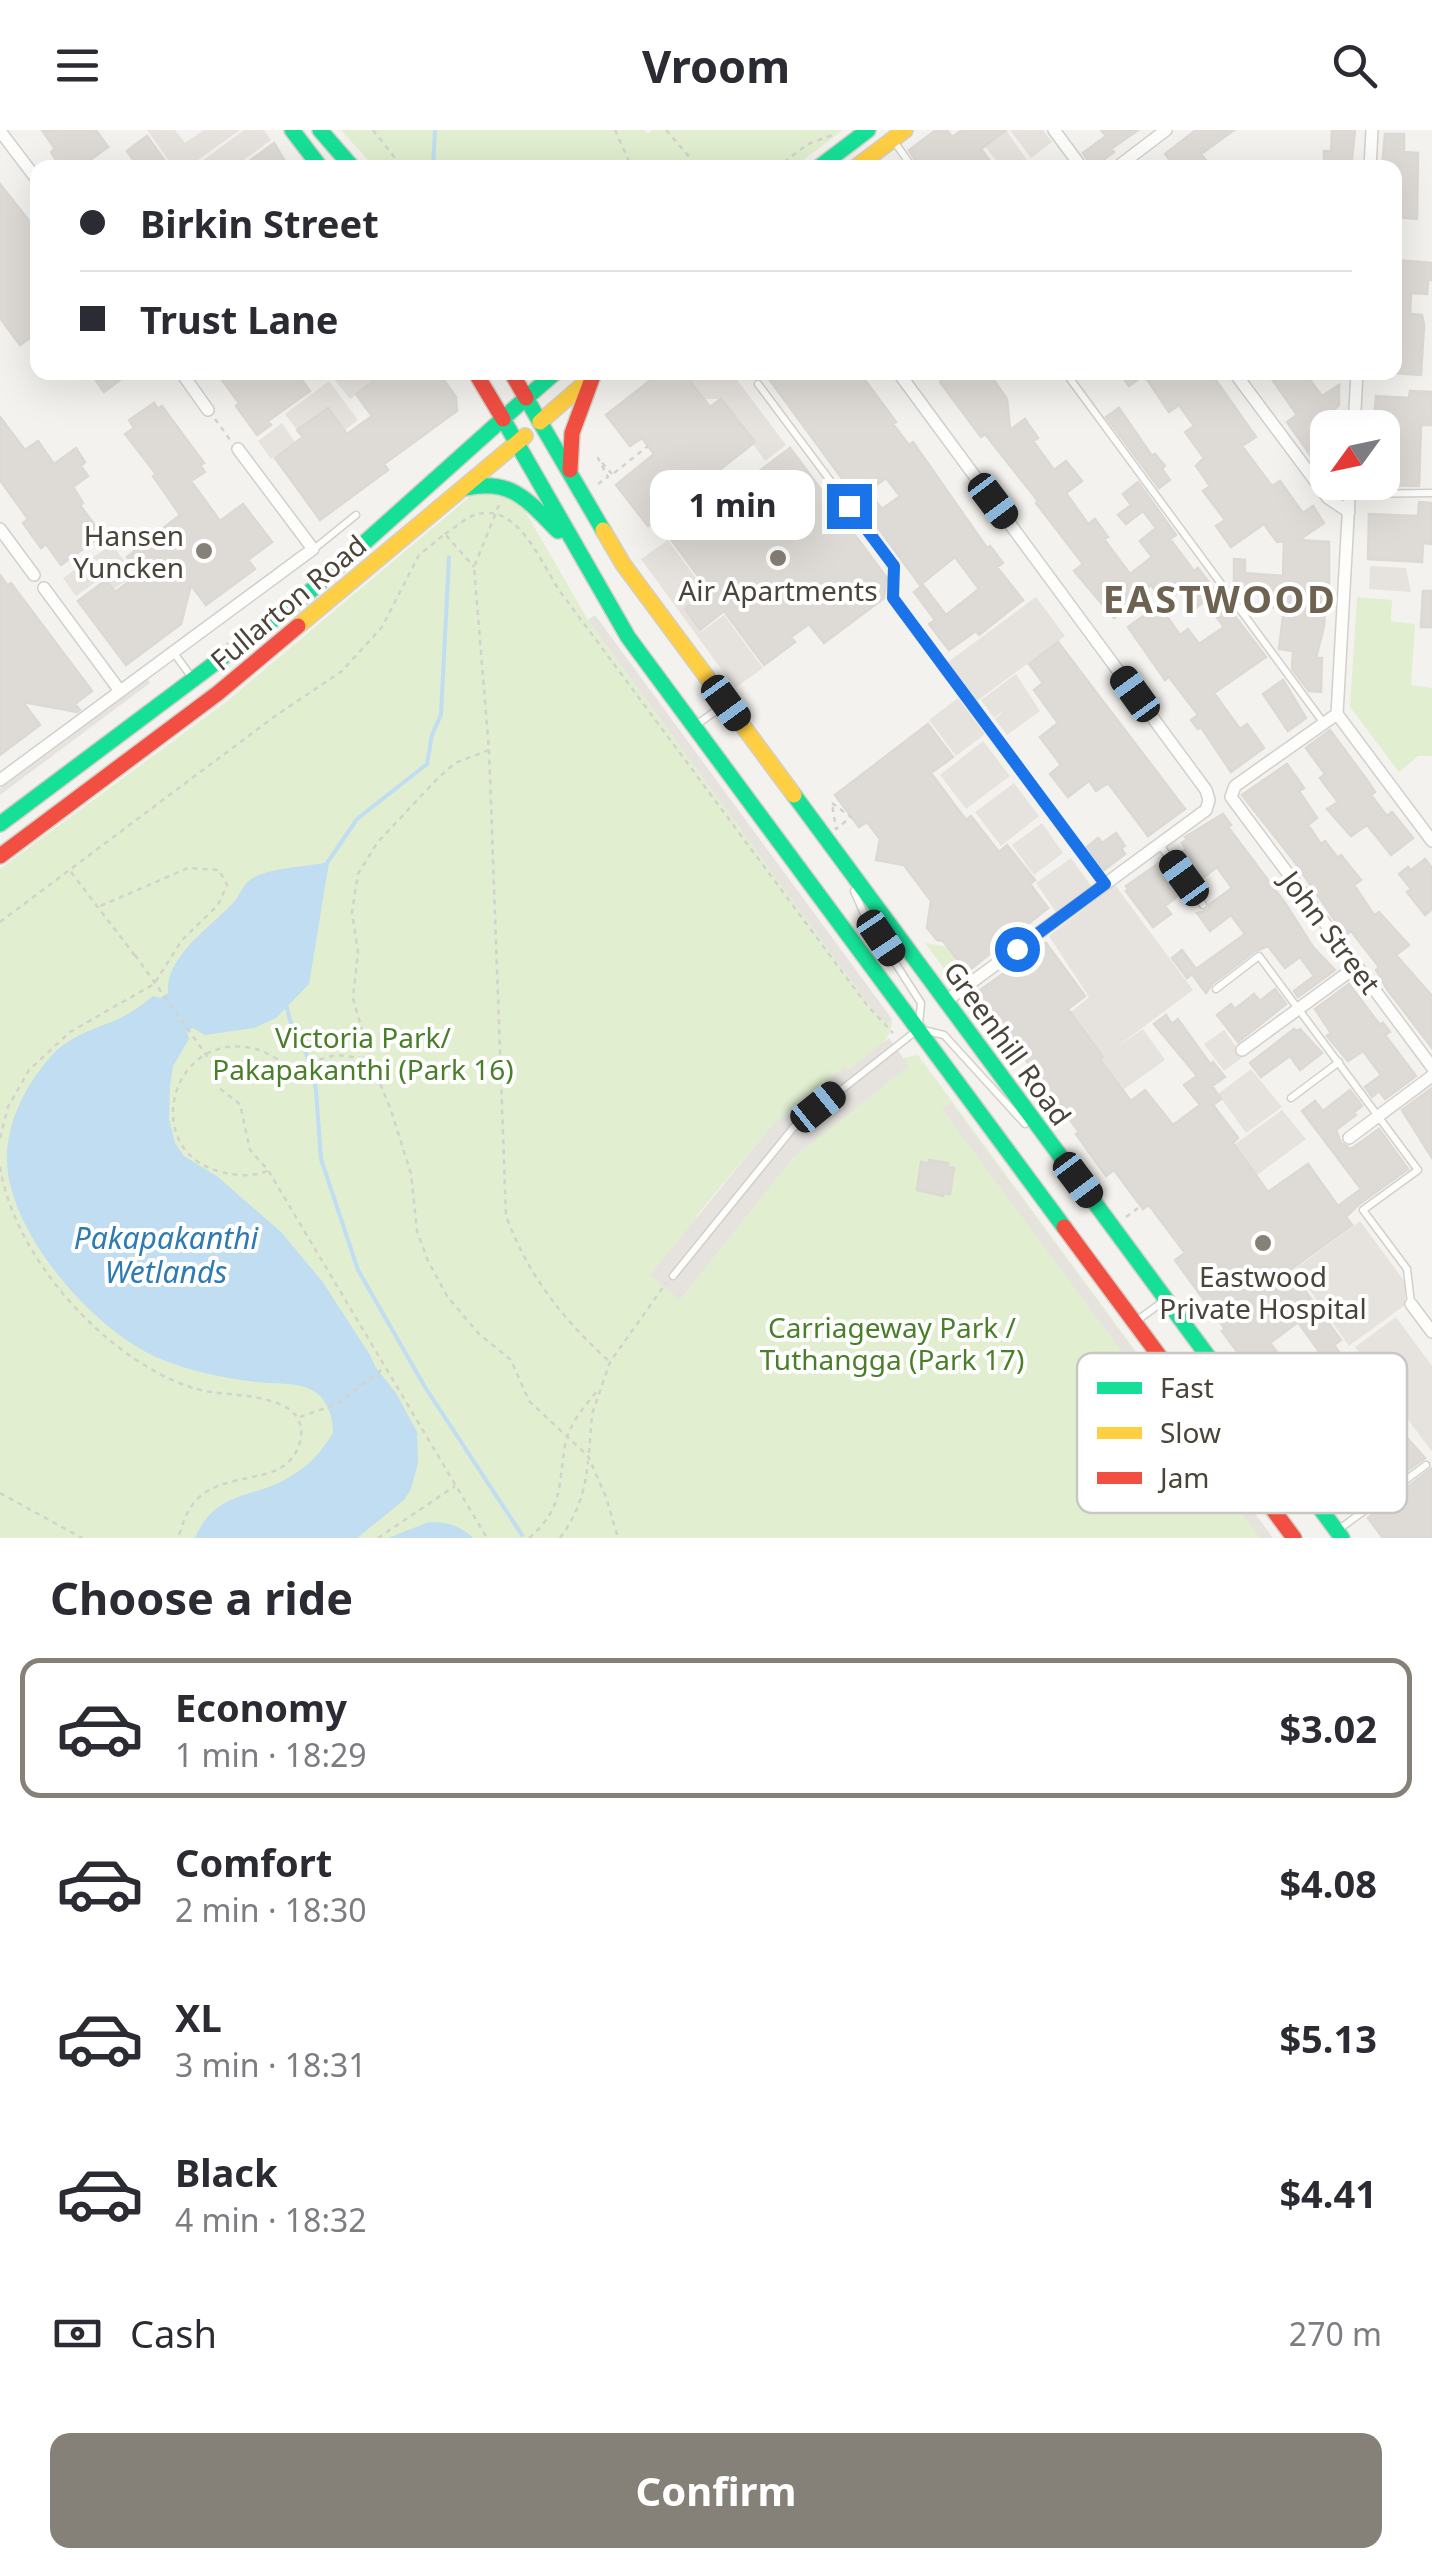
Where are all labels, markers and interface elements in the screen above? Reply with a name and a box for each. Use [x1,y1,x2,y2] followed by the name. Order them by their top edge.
[642,35,790,96] text: Vroom
[50,38,105,93] icon: menu
[1327,38,1382,93] icon: search
[140,197,379,249] text: Birkin Street
[140,293,339,345] text: Trust Lane
[1310,410,1400,500] north arrow
[1310,410,1400,500] map controls
[963,468,1023,534] car
[649,471,814,541] callout: 1 min
[688,483,777,526] text: 1 min
[827,484,872,529] route end
[73,516,184,586] place label: Hansen Yuncken
[202,526,374,678] street label: Fullarton Road
[193,540,215,562] marker: Hansen Yuncken
[767,547,789,569] marker: Air Apartments
[678,571,878,609] place label: Air Apartments
[1103,572,1337,624] district label: EASTWOOD
[1105,661,1165,727] car
[696,670,756,736] car
[1154,845,1214,911] car
[1270,860,1390,1001] street label: John Street
[852,905,910,971] car
[995,927,1040,972] route start
[936,953,1080,1133] street label: Greenhill Road
[212,1018,514,1088] park label: Victoria Park/ Pakapakanthi (Park 16)
[785,1076,851,1138] car
[1048,1147,1108,1213] car
[74,1217,260,1292] water label: Pakapakanthi Wetlands
[1252,1232,1274,1254] marker: Eastwood Private Hospital
[1159,1257,1367,1327] place label: Eastwood Private Hospital
[760,1308,1024,1378] park label: Carriageway Park / Tuthangga (Park 17)
[1077,1353,1407,1513] legend
[1160,1368,1214,1406] text: Fast
[1160,1413,1221,1451] text: Slow
[1157,1458,1210,1496] text: Jam
[50,1567,353,1628] text: Choose a ride
[175,1681,347,1733] text: Economy
[55,1683,145,1773] icon: car
[1279,1702,1377,1754] text: $3.02
[175,1733,367,1776] text: 1 min · 18:29
[175,1836,332,1888] text: Comfort
[55,1838,145,1928] icon: car
[1279,1857,1377,1909] text: $4.08
[175,1888,367,1931] text: 2 min · 18:30
[175,1991,222,2043] text: XL
[55,1993,145,2083] icon: car
[1279,2012,1377,2064] text: $5.13
[175,2043,367,2086] text: 3 min · 18:31
[175,2146,278,2198] text: Black
[55,2148,145,2238] icon: car
[1279,2167,1377,2219] text: $4.41
[175,2198,367,2241] text: 4 min · 18:32
[50,2306,105,2361] icon: cash
[130,2307,217,2359] text: Cash
[1289,2312,1382,2355] text: 270 m
[50,2433,1382,2548] button: Confirm

